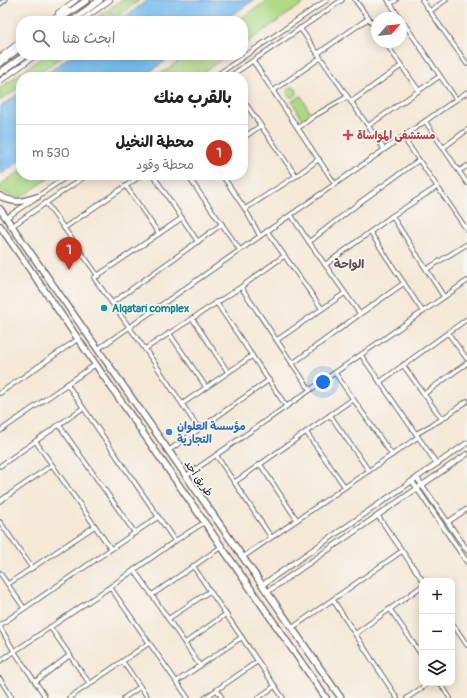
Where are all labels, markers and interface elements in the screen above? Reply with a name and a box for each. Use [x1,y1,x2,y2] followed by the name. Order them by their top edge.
[371,12,407,48] north arrow
[16,16,248,60] search box
[30,27,52,49] icon: search
[62,29,115,48] text: ابحث هنا
[154,87,232,108] text: بالقرب منك
[342,129,354,141] marker: مستشفى المواساة
[357,129,435,143] place label: مستشفى المواساة
[115,133,194,152] text: محطة النخيل
[32,145,70,161] text: 530 m
[216,145,222,161] text: 1
[136,157,194,173] text: محطة وقود
[56,237,82,270] pin: 1
[334,257,364,272] district label: الواحة
[112,302,190,315] place label: Alqatari complex
[99,303,109,313] marker: Alqatari complex
[313,372,333,392] your location
[177,420,246,446] place label: مؤسسة العلوان التجارية
[164,427,174,437] marker: مؤسسة العلوان التجارية
[181,458,216,499] street label: طريق أحد
[419,578,455,686] map controls
[419,578,455,614] button: +
[419,614,455,650] button: −
[419,650,455,686] button: layers

